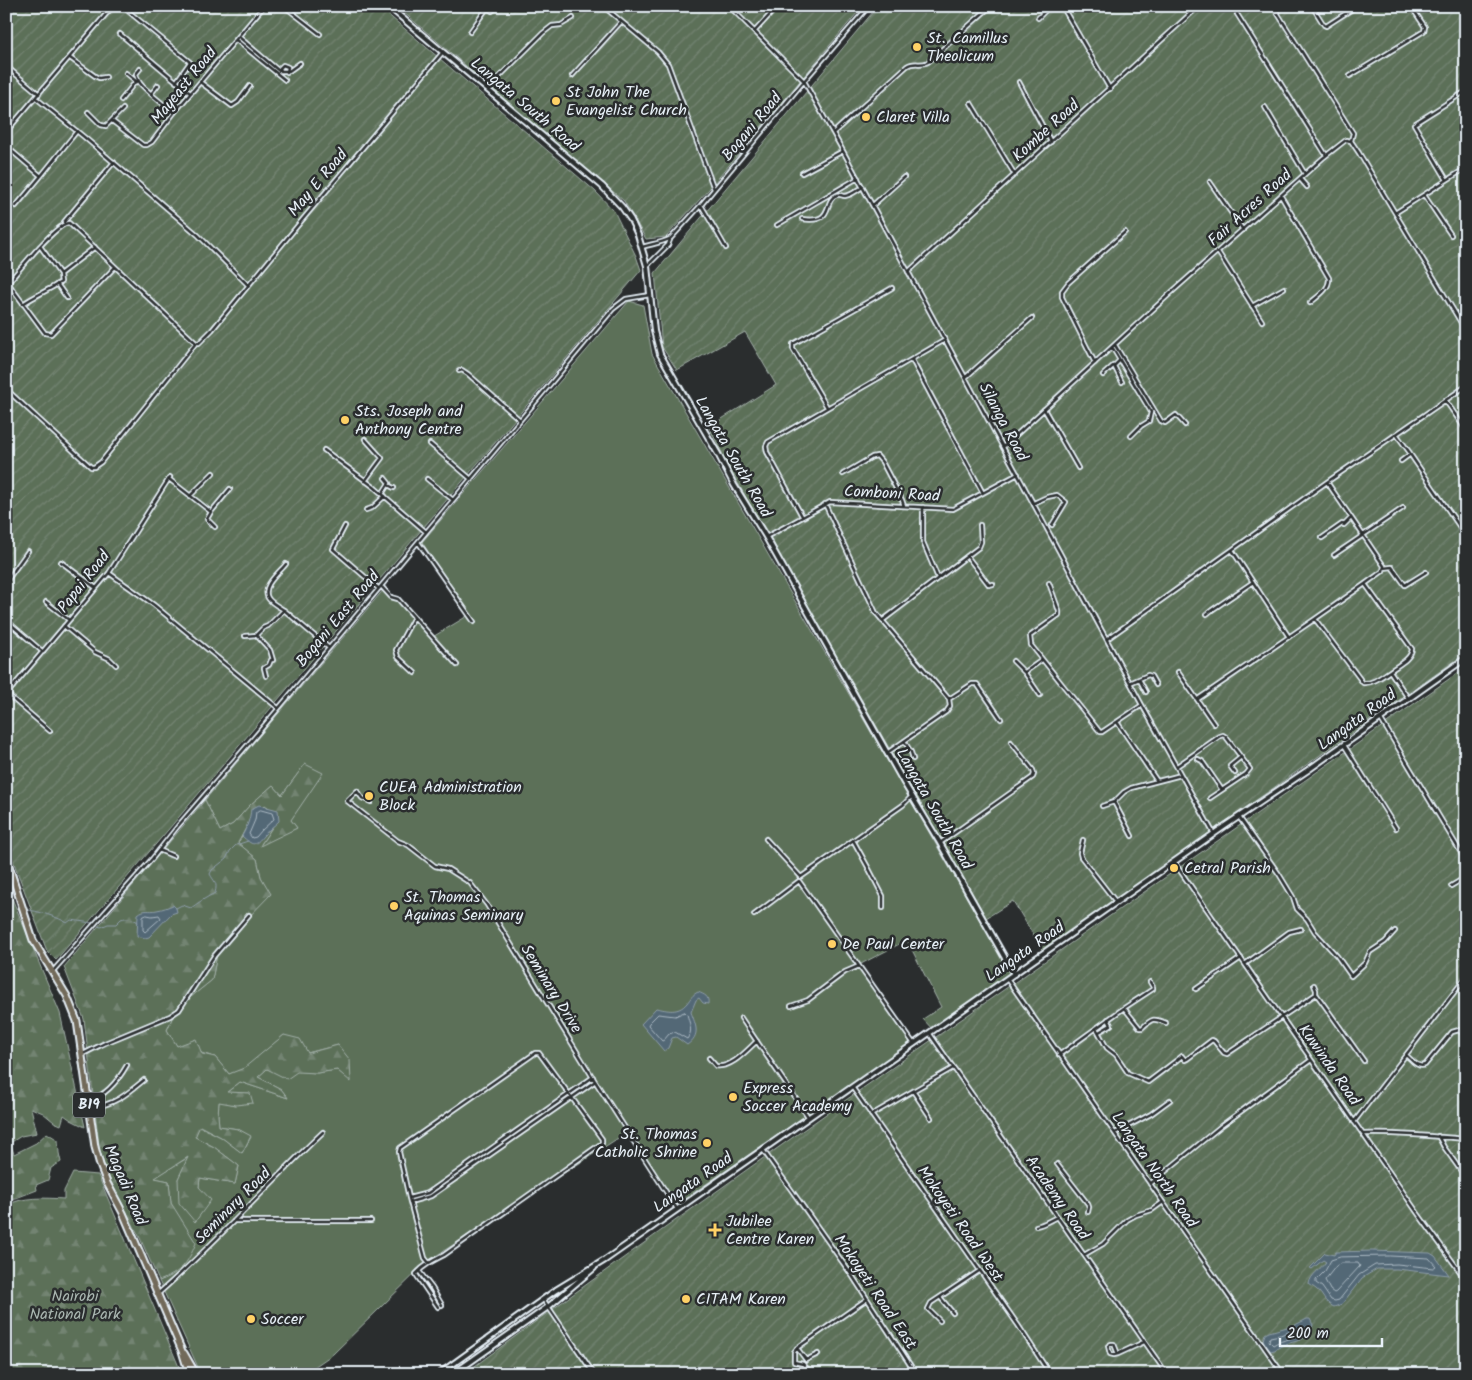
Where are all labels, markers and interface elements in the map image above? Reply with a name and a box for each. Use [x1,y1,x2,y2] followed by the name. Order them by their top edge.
[927,26,1008,69] place label: St. Camillus Theolicum
[145,41,224,130] street label: Mayeast Road
[911,41,923,53] marker: St. Camillus Theolicum
[465,51,586,159] street label: Langata South Road
[566,80,687,123] place label: St John The Evangelist Church
[716,86,789,167] street label: Bogani Road
[1007,93,1086,168] street label: Kombe Road
[550,95,562,107] marker: St John The Evangelist Church
[876,105,950,130] place label: Claret Villa
[860,111,872,123] marker: Claret Villa
[282,143,355,222] street label: May E Road
[1202,163,1299,253] street label: Fair Acres Road
[972,378,1035,467] street label: Silanga Road
[688,392,779,523] street label: Langata South Road
[355,399,463,442] place label: Sts. Joseph and Anthony Centre
[339,414,351,426] marker: Sts. Joseph and Anthony Centre
[843,479,942,509] street label: Comboni Road
[51,544,117,619] street label: Papai Road
[290,564,387,673] street label: Bogani East Road
[1312,682,1402,757] street label: Langata Road
[889,744,980,875] street label: Langata South Road
[379,775,522,818] place label: CUEA Administration Block
[363,790,375,802] marker: CUEA Administration Block
[1184,856,1271,881] place label: Cetral Parish
[1168,862,1180,874] marker: Cetral Parish
[404,885,524,928] place label: St. Thomas Aquinas Seminary
[388,900,400,912] marker: St. Thomas Aquinas Seminary
[980,915,1071,989] street label: Langata Road
[842,932,946,957] place label: De Paul Center
[826,938,838,950] marker: De Paul Center
[514,940,588,1038] street label: Seminary Drive
[1292,1019,1367,1112] street label: Kuwinda Road
[743,1076,852,1119] place label: Express Soccer Academy
[727,1091,739,1103] marker: Express Soccer Academy
[73,1092,105,1118] road number: B19
[1105,1107,1204,1234] street label: Langata North Road
[595,1122,697,1165] place label: St. Thomas Catholic Shrine
[701,1137,713,1149] marker: St. Thomas Catholic Shrine
[97,1141,154,1230] street label: Magadi Road
[648,1146,739,1220] street label: Langata Road
[1019,1151,1096,1246] street label: Academy Road
[189,1161,278,1250] street label: Seminary Road
[910,1161,1010,1288] street label: Mokoyeti Road West
[726,1209,814,1252] place label: Jubilee Centre Karen
[708,1223,722,1237] marker: Jubilee Centre Karen
[827,1229,923,1355] street label: Mokoyeti Road East
[30,1284,121,1327] park label: Nairobi National Park
[696,1287,786,1312] place label: CITAM Karen
[680,1293,692,1305] marker: CITAM Karen
[261,1307,305,1332] place label: Soccer
[245,1313,257,1325] marker: Soccer
[1280,1315,1382,1347] scale bar
[1287,1322,1329,1346] text: 200 m

